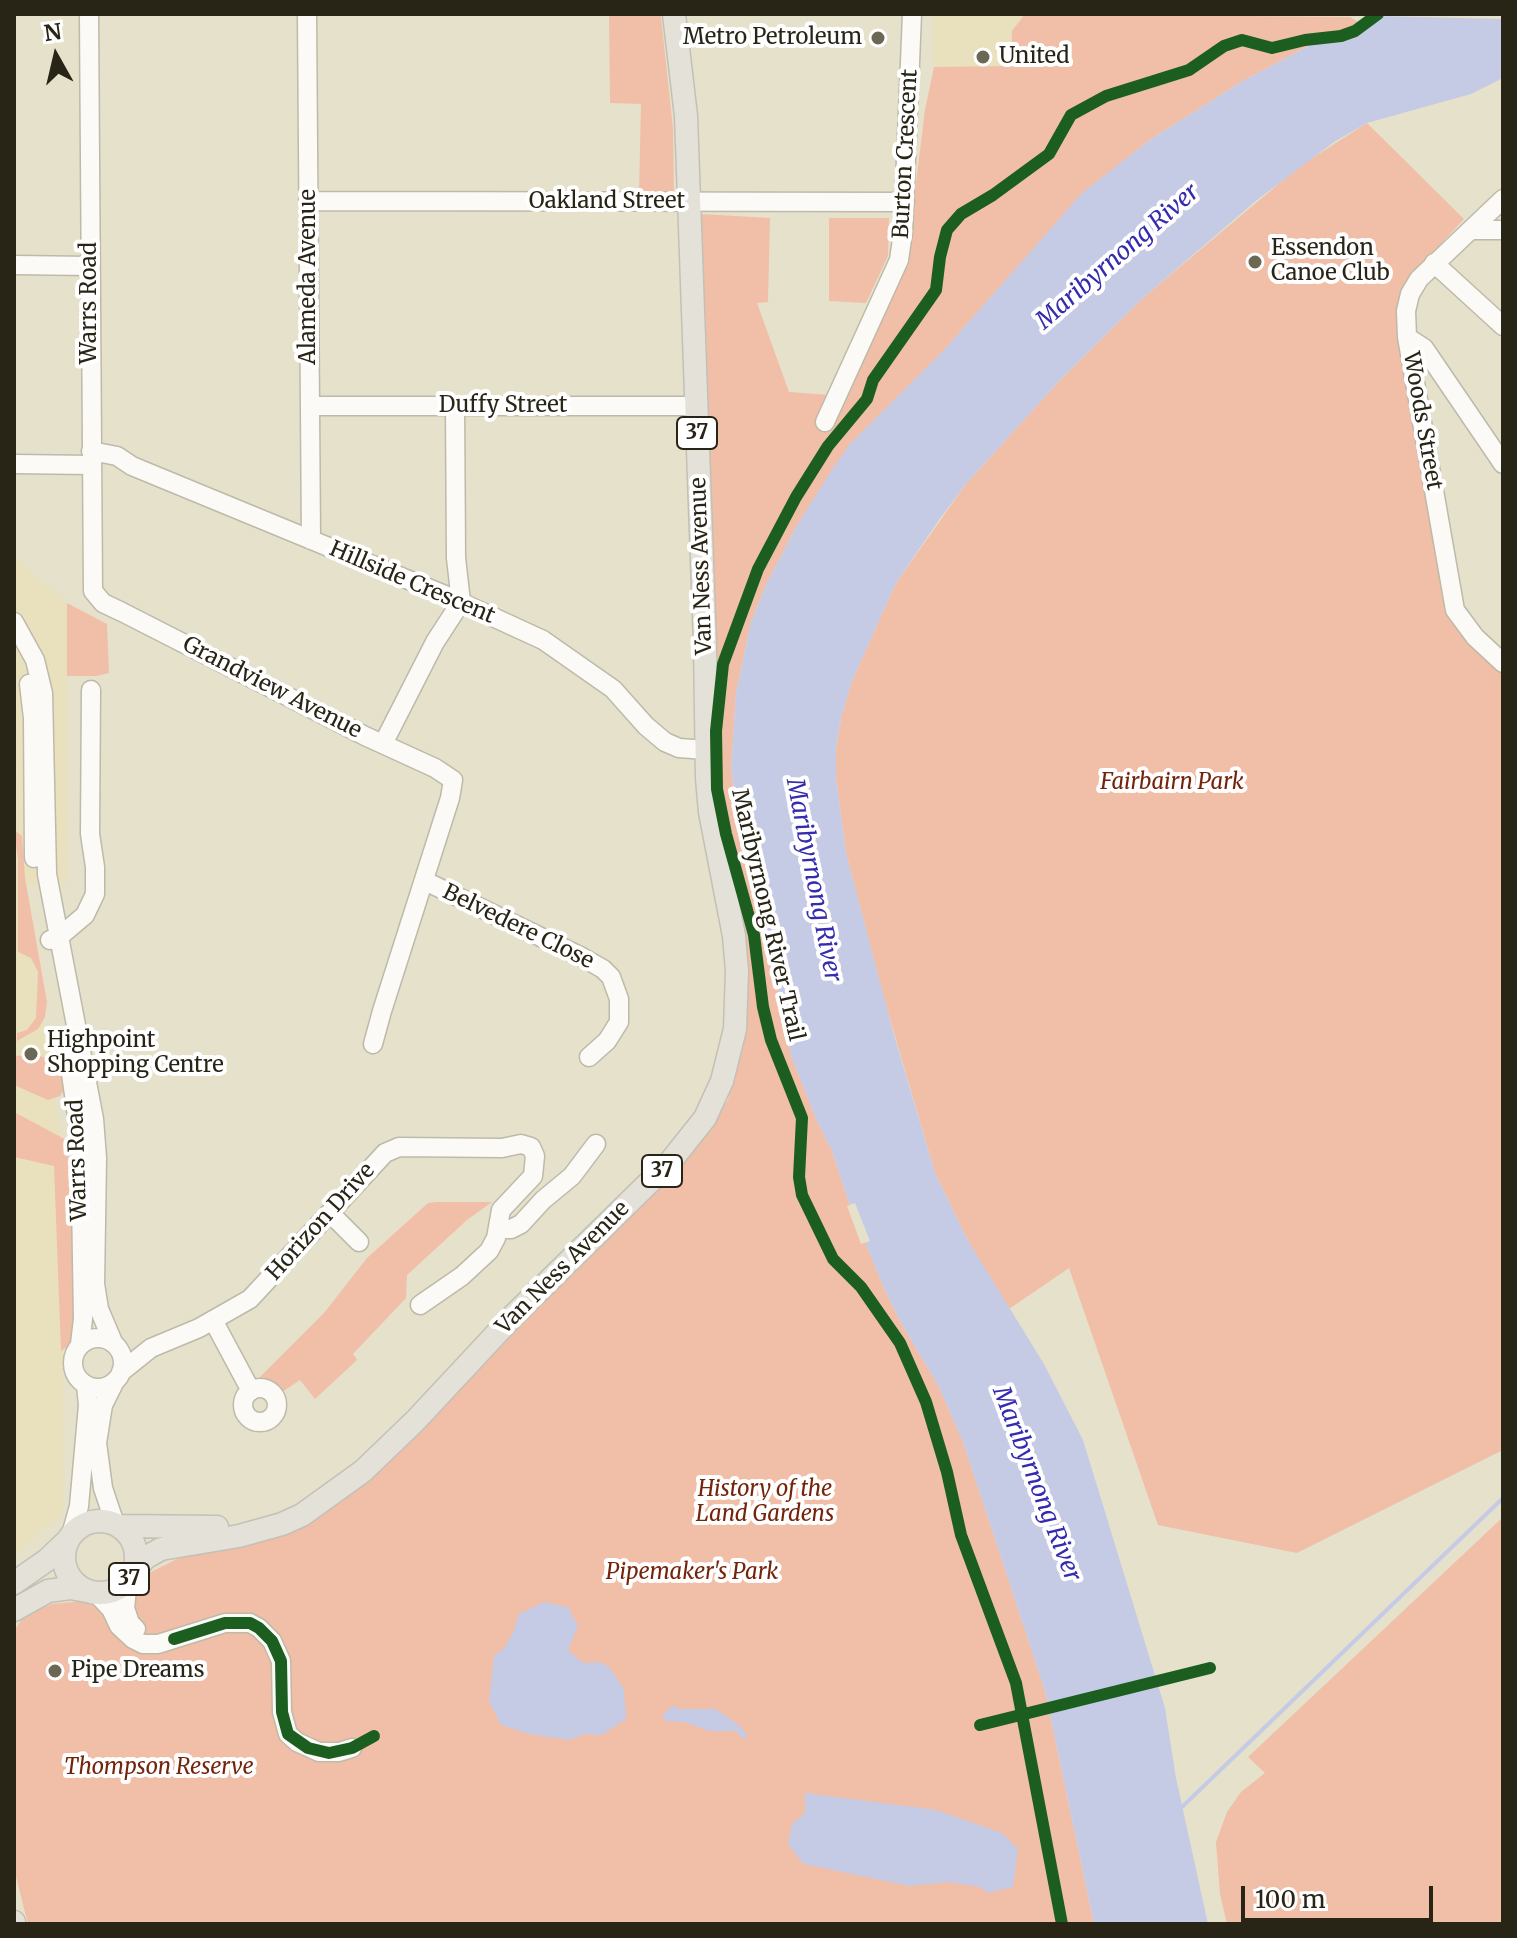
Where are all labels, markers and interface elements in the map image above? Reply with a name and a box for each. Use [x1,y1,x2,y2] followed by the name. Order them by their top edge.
[16,16,96,96] north arrow
[42,17,63,47] text: N
[683,25,862,51] place label: Metro Petroleum
[869,29,887,47] marker: Metro Petroleum
[999,44,1069,70] place label: United
[974,48,992,66] marker: United
[888,68,924,240] street label: Burton Crescent
[1031,178,1205,336] water label: Maribyrnong River
[296,189,322,365] street label: Alameda Avenue
[529,189,685,215] street label: Oakland Street
[1271,236,1390,288] place label: Essendon Canoe Club
[77,242,103,364] street label: Warrs Road
[1246,253,1264,271] marker: Essendon Canoe Club
[1397,350,1447,492] street label: Woods Street
[439,393,567,419] street label: Duffy Street
[677,417,717,449] road number: 37
[686,477,718,655] street label: Van Ness Avenue
[325,536,499,630] street label: Hillside Crescent
[178,631,366,745] street label: Grandview Avenue
[1100,770,1244,796] park label: Fairbairn Park
[779,776,847,984] water label: Maribyrnong River
[725,786,809,1044] street label: Maribyrnong River Trail
[438,879,598,975] street label: Belvedere Close
[47,1028,224,1080] place label: Highpoint Shopping Centre
[22,1045,40,1063] marker: Highpoint Shopping Centre
[63,1099,93,1221] street label: Warrs Road
[642,1155,682,1187] road number: 37
[261,1158,381,1286] street label: Horizon Drive
[491,1196,635,1340] street label: Van Ness Avenue
[986,1382,1086,1586] water label: Maribyrnong River
[696,1477,834,1528] park label: History of the Land Gardens
[606,1560,778,1586] park label: Pipemaker's Park
[109,1563,149,1595] road number: 37
[71,1658,204,1684] place label: Pipe Dreams
[46,1662,64,1680] marker: Pipe Dreams
[64,1755,254,1781] park label: Thompson Reserve
[1245,1870,1437,1920] scale bar
[1255,1884,1325,1915] text: 100 m

